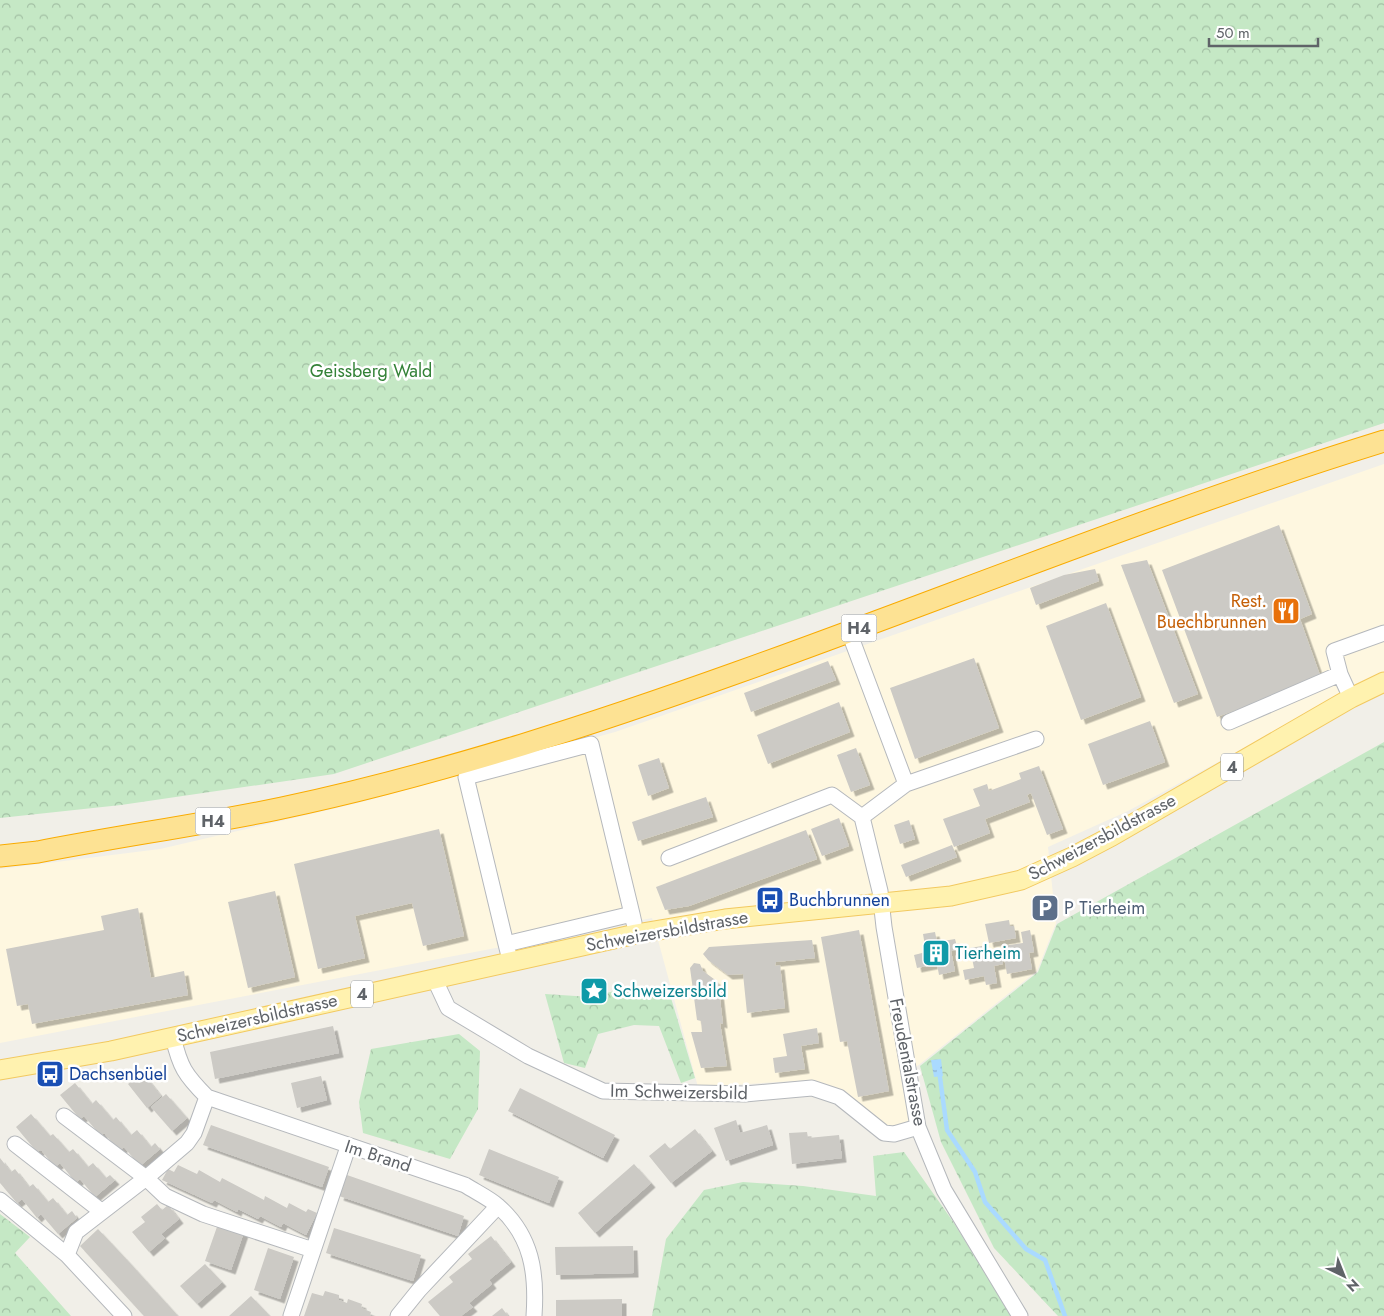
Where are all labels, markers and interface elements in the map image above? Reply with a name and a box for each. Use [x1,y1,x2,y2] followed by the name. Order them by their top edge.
[1209,15,1318,47] scale bar
[1216,22,1250,44] text: 50 m
[310,358,432,384] park label: Geissberg Wald
[1157,588,1267,635] place label: Rest. Buechbrunnen
[1271,596,1301,626] restaurant icon: Rest. Buechbrunnen
[842,614,876,641] road number: H4
[1221,754,1243,780] road number: 4
[1024,787,1180,887] street label: Schweizersbildstrasse
[196,808,230,834] road number: H4
[755,885,785,915] bus stop icon: Buchbrunnen
[789,887,890,913] place label: Buchbrunnen
[1030,893,1060,923] parking icon: P Tierheim
[1064,895,1145,921] place label: P Tierheim
[584,904,750,958] street label: Schweizersbildstrasse
[921,938,951,968] building icon: Tierheim
[955,940,1021,966] place label: Tierheim
[579,976,609,1006] place icon: Schweizersbild
[613,978,727,1004] place label: Schweizersbild
[351,981,373,1008] road number: 4
[174,987,340,1049] street label: Schweizersbildstrasse
[883,996,933,1128] street label: Freudentalstrasse
[35,1059,65,1089] bus stop icon: Dachsenbüel
[69,1061,167,1087] place label: Dachsenbüel
[610,1078,748,1106] street label: Im Schweizersbild
[341,1133,415,1179] street label: Im Brand
[1319,1251,1369,1301] north arrow
[1342,1274,1364,1297] text: N

